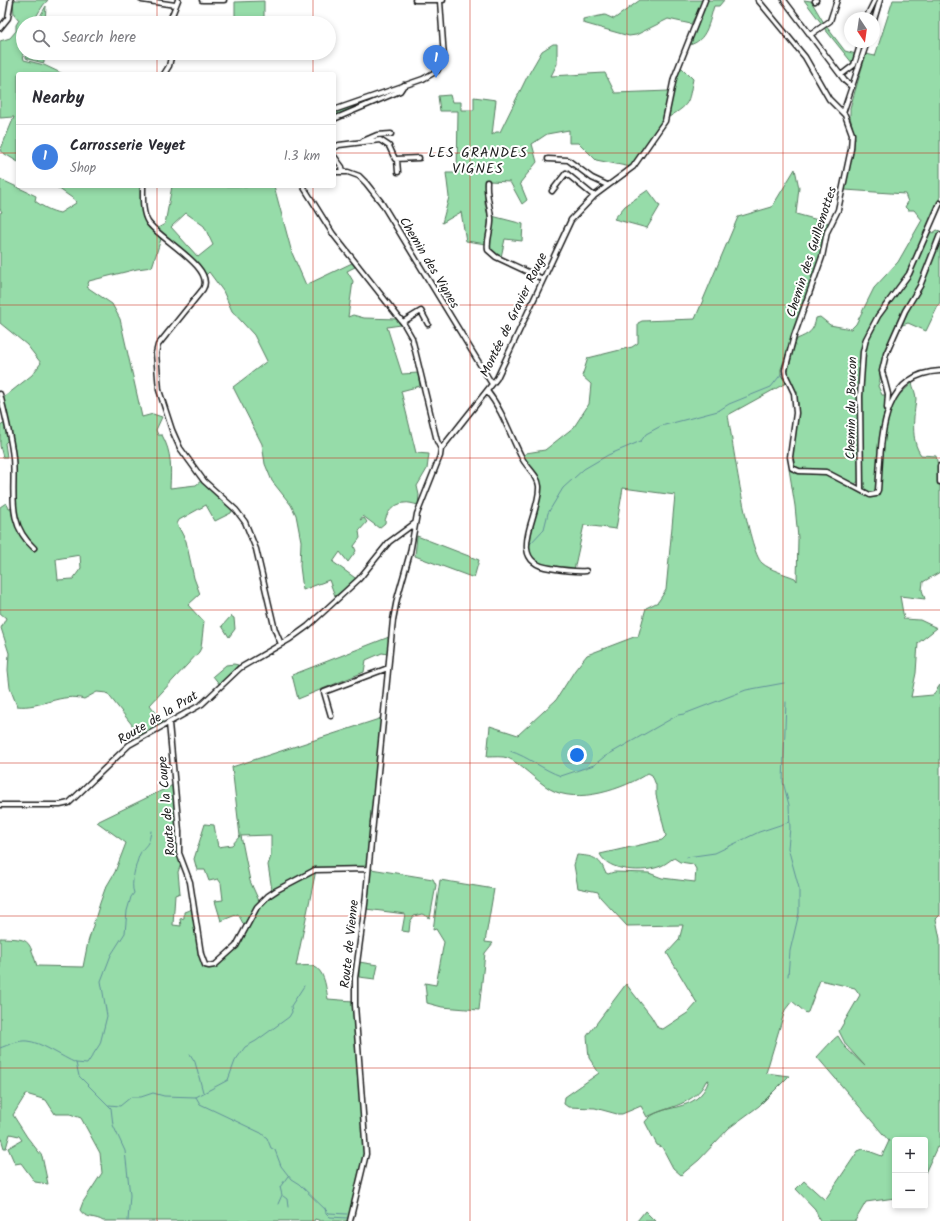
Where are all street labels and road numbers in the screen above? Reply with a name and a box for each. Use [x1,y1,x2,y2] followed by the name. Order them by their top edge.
[781,183,843,320] street label: Chemin des Guillemottes
[393,213,465,313] street label: Chemin des Vignes
[475,249,553,381] street label: Montée de Gravier Rouge
[841,356,863,460] street label: Chemin du Boucon
[114,685,203,750] street label: Route de la Prat
[152,755,182,857] street label: Route de la Coupe
[335,899,365,989] street label: Route de Vienne

